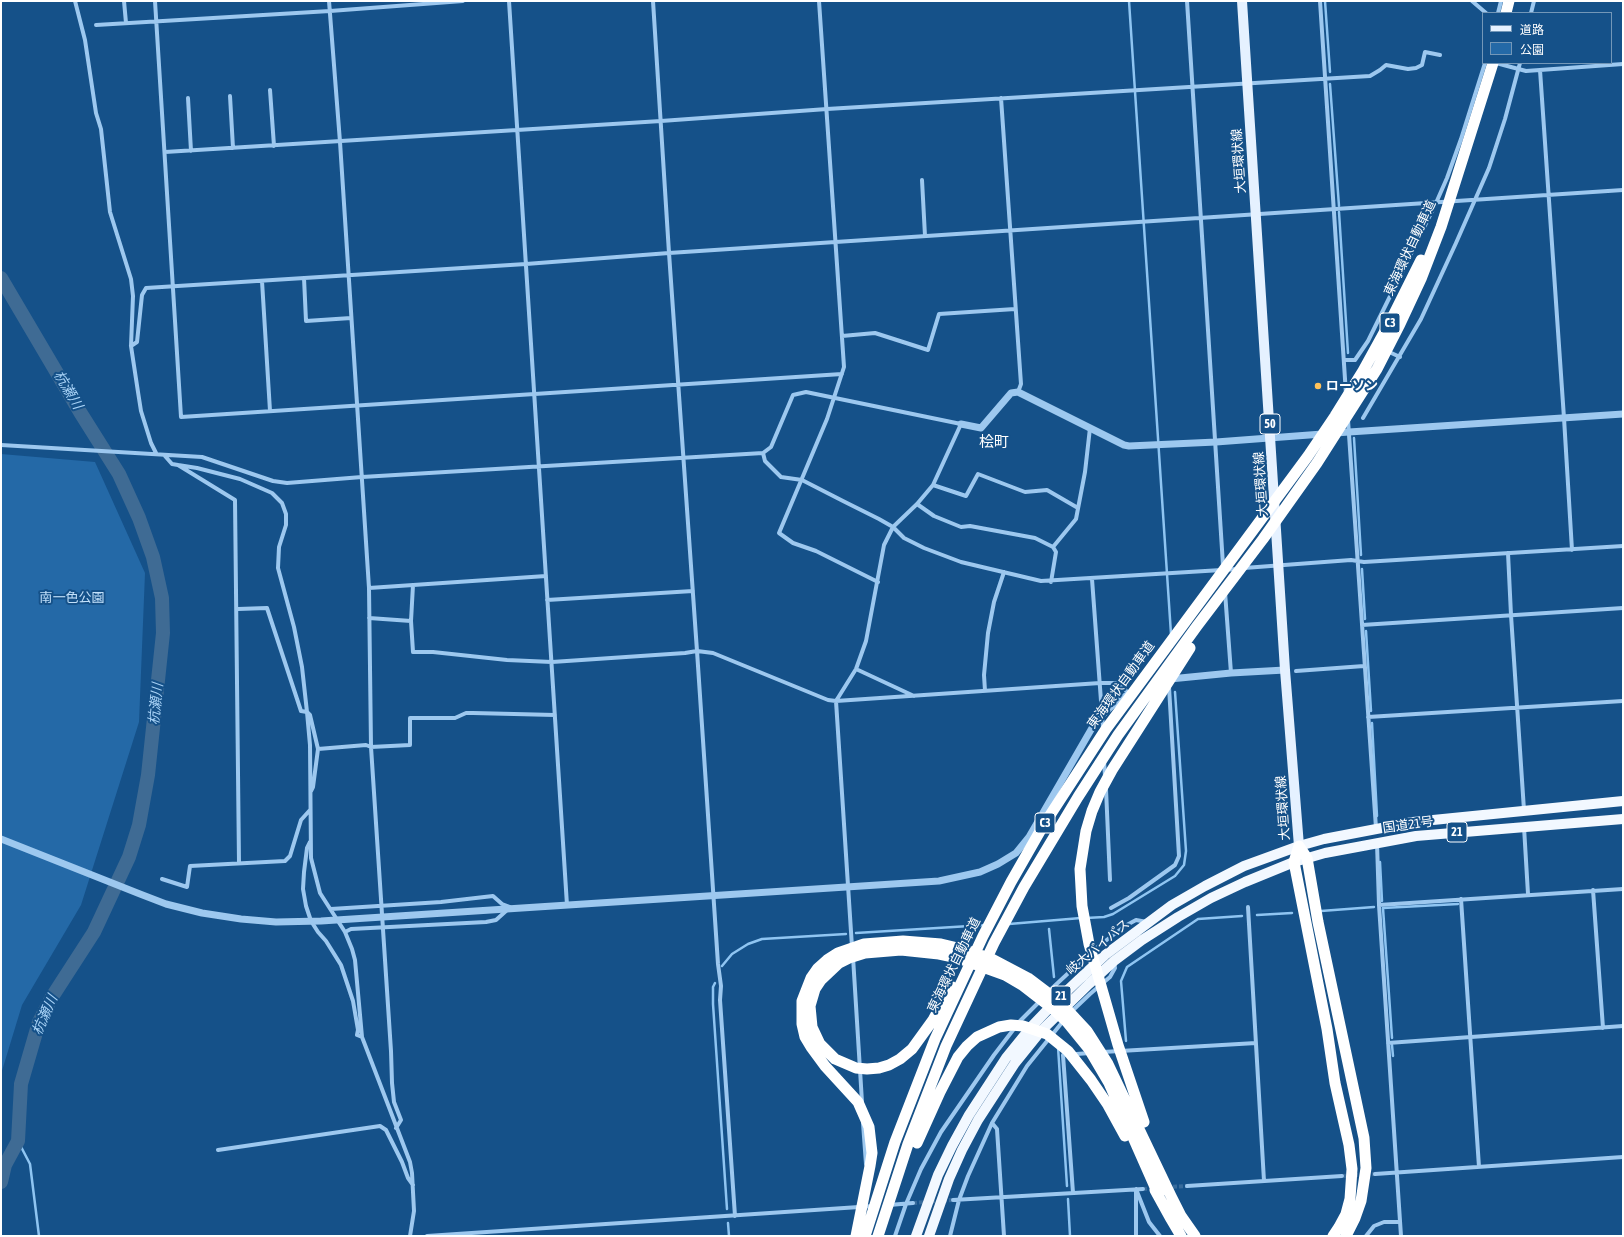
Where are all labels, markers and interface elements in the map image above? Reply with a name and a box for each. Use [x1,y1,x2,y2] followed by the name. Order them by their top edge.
[1482,12,1612,64] legend
[1520,23,1544,37] text: 道路
[1520,43,1544,57] text: 公園
[1229,128,1249,194] street label: 大垣環状線
[1381,198,1439,298] street label: 東海環状自動車道
[1380,313,1400,333] road number: C3
[50,368,86,412] water label: 杭瀬川
[1326,378,1378,394] place label: ローソン
[1313,381,1323,391] marker: ローソン
[1260,414,1280,434] road number: 50
[979,433,1009,451] district label: 桧町
[1251,451,1271,517] street label: 大垣環状線
[40,590,104,606] park label: 南一色公園
[1084,638,1158,732] street label: 東海環状自動車道
[145,682,167,726] water label: 杭瀬川
[1273,775,1293,841] street label: 大垣環状線
[1035,813,1055,833] road number: C3
[1382,814,1434,836] street label: 国道21号
[1447,822,1467,842] road number: 21
[924,915,984,1015] street label: 東海環状自動車道
[1063,916,1133,978] street label: 岐大バイパス
[1051,986,1071,1006] road number: 21
[29,992,61,1038] water label: 杭瀬川

